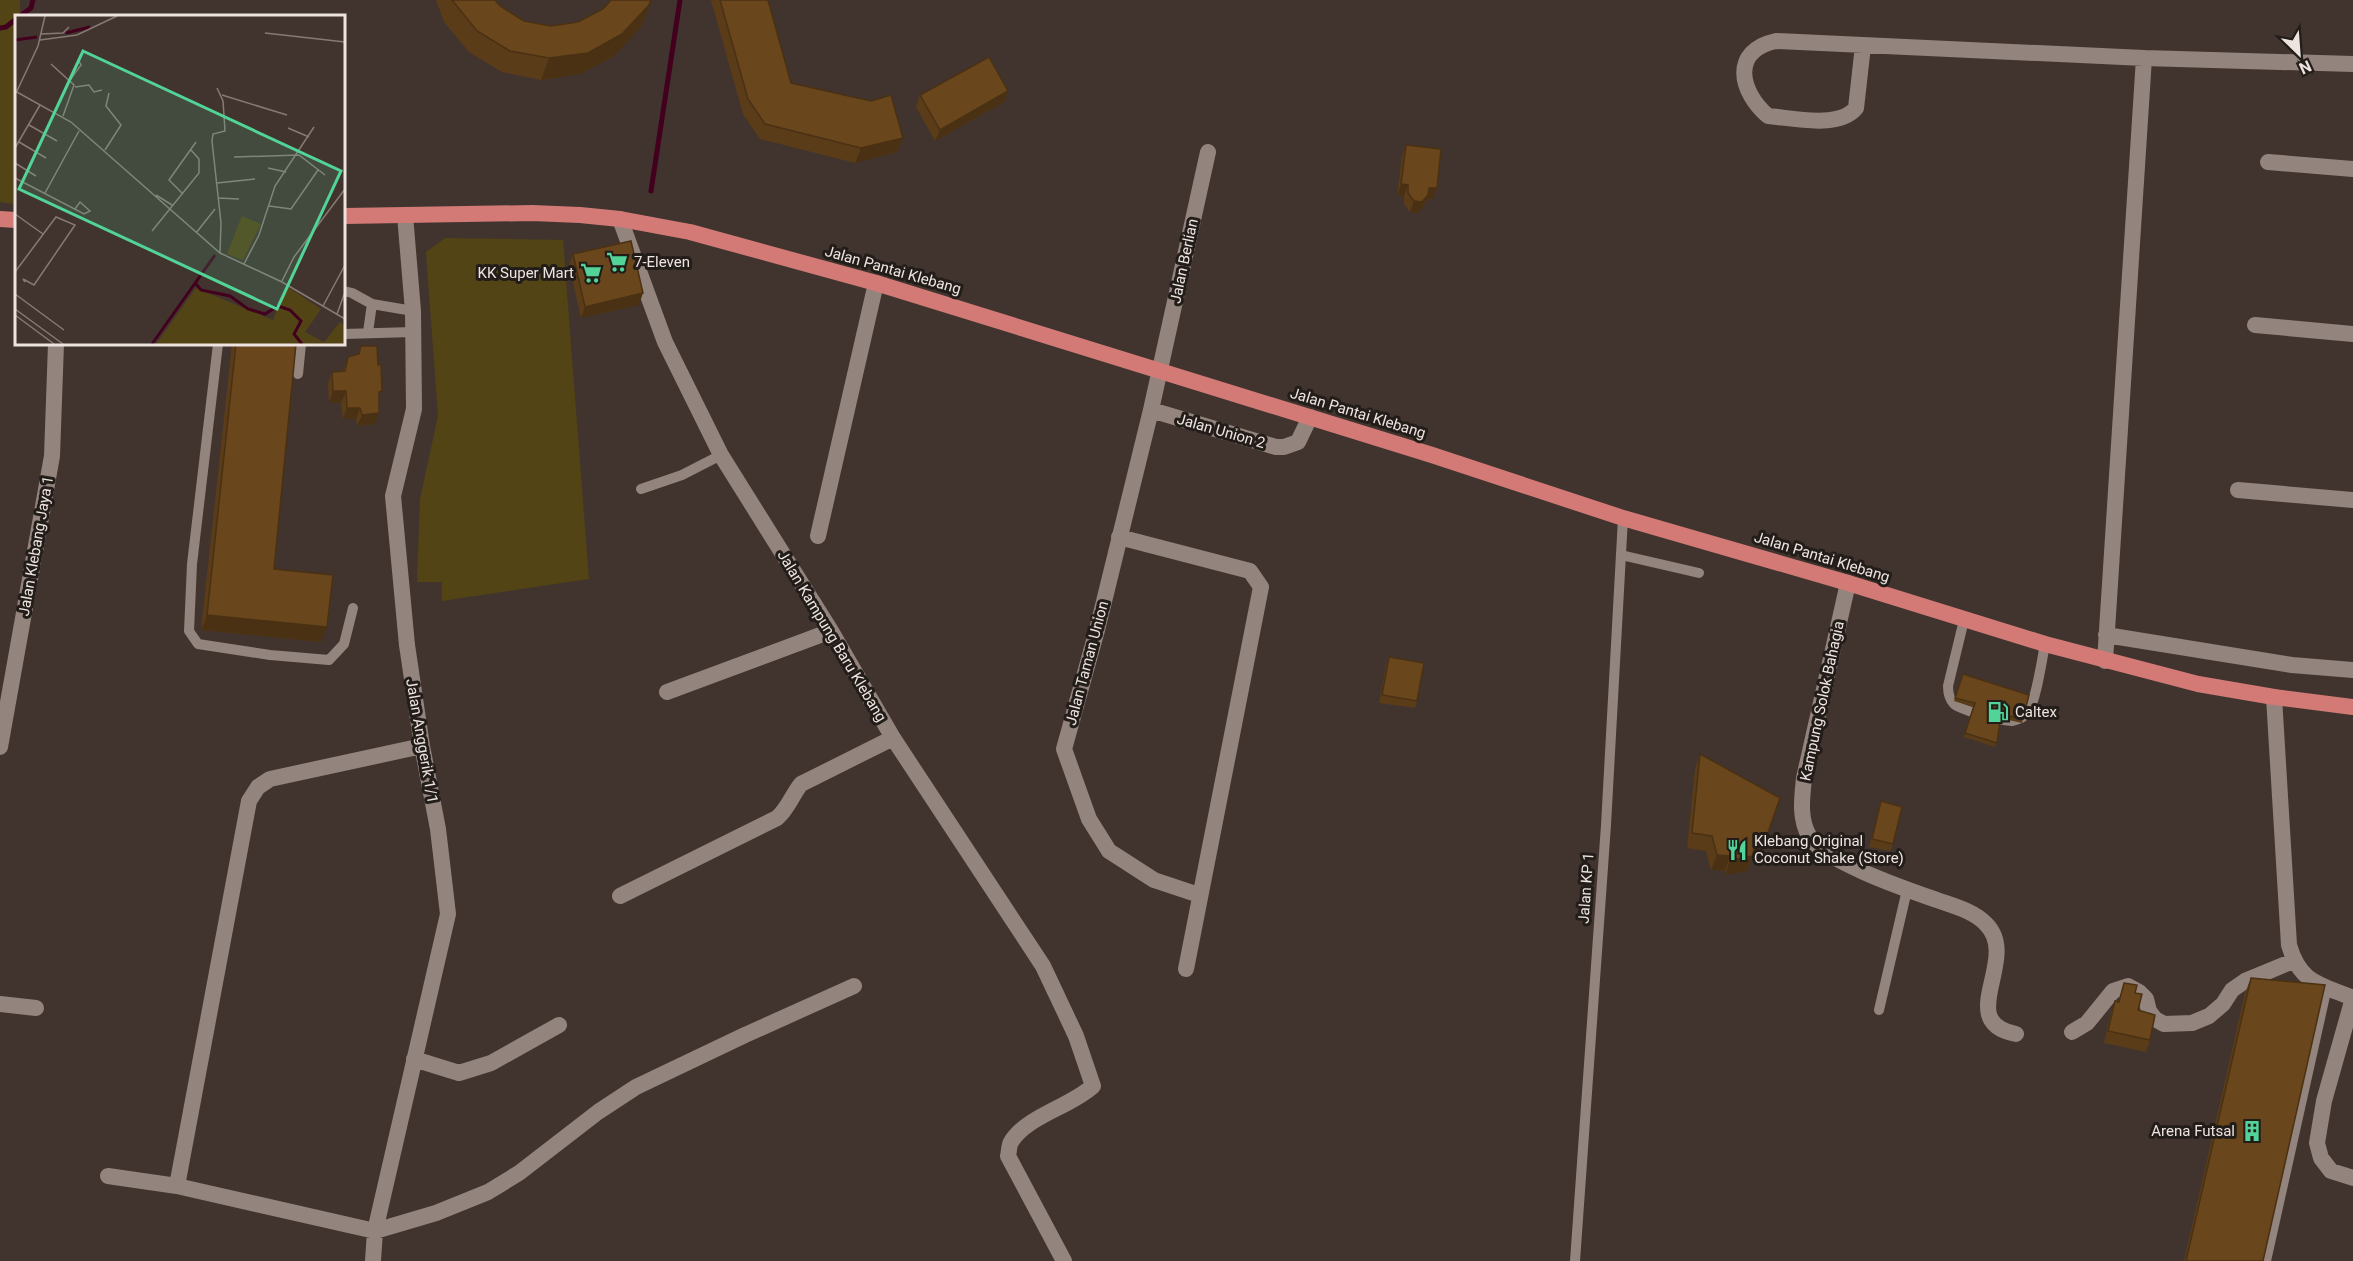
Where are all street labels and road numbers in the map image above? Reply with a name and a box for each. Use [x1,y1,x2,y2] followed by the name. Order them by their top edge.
[1166,217,1202,305] street label: Jalan Berlian
[823,242,963,298] street label: Jalan Pantai Klebang
[1288,384,1428,442] street label: Jalan Pantai Klebang
[1175,410,1267,452] street label: Jalan Union 2
[15,475,57,617] street label: Jalan Klebang Jaya 1
[1752,528,1892,586] street label: Jalan Pantai Klebang
[774,547,890,725] street label: Jalan Kampung Baru Klebang
[1062,599,1112,727] street label: Jalan Taman Union
[1796,619,1848,783] street label: Kampung Solok Bahagia
[402,677,442,805] street label: Jalan Anggerik 1/1
[1575,852,1597,924] street label: Jalan KP 1

